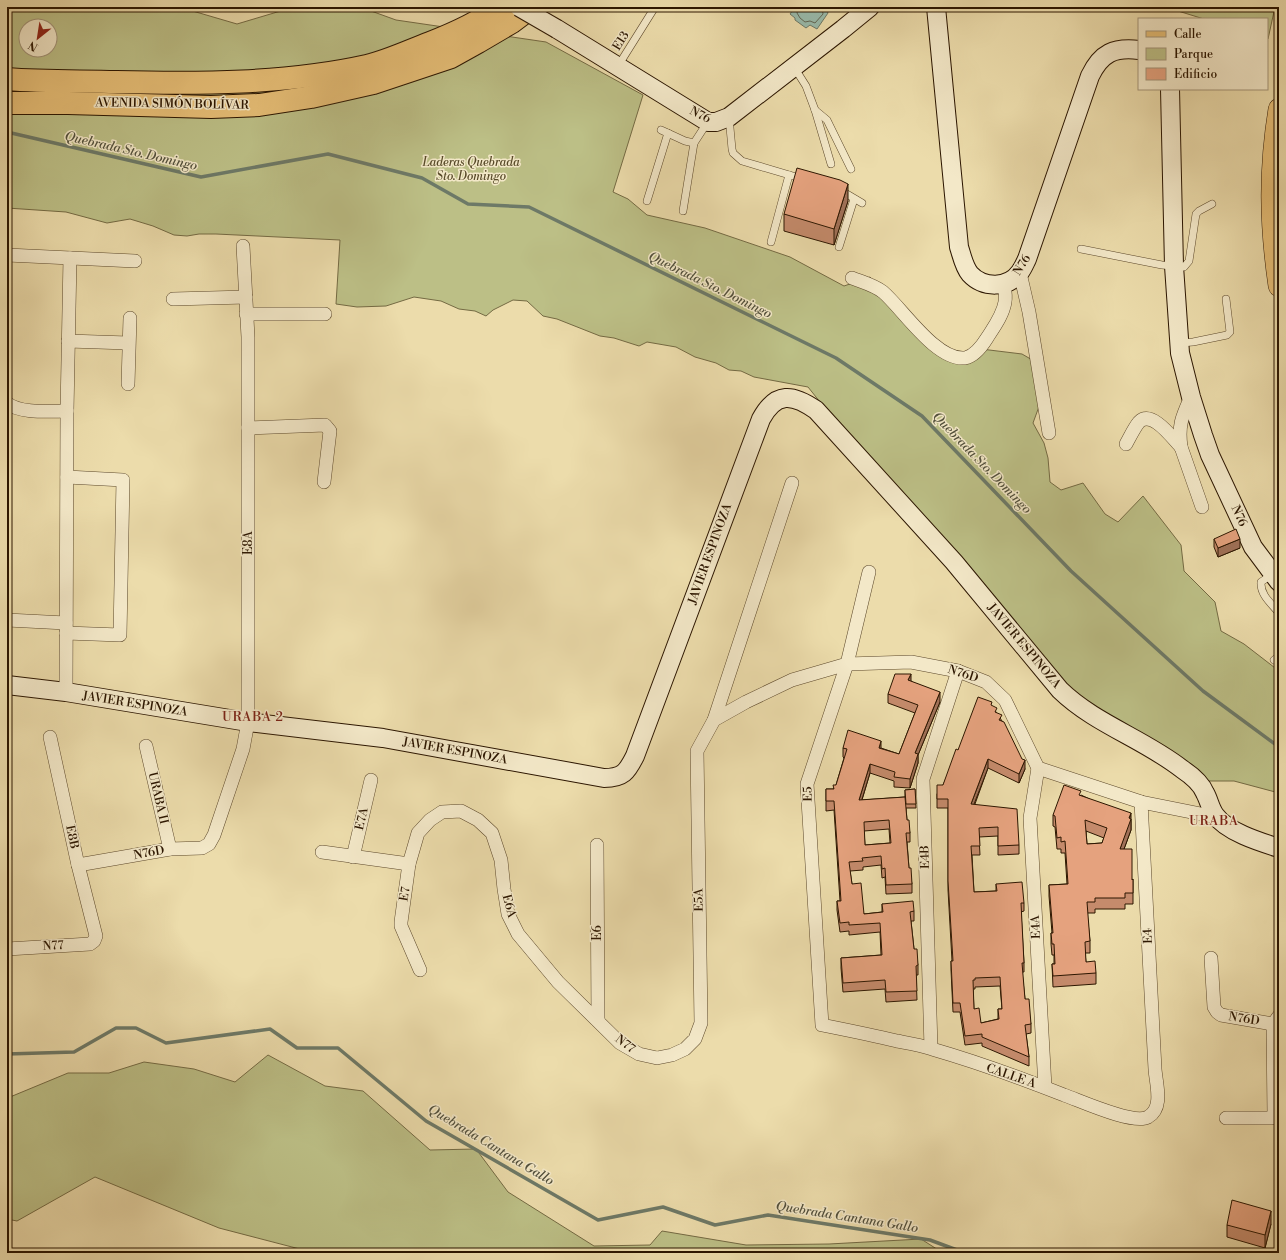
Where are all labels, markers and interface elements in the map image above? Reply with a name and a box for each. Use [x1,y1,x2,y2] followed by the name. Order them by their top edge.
[18,18,58,58] north arrow
[1138,18,1268,90] legend
[1174,27,1201,42] text: Calle
[609,28,633,53] street label: E13
[26,37,41,54] text: N
[1174,47,1213,62] text: Parque
[1174,67,1217,82] text: Edificio
[94,93,249,113] street label: AVENIDA SIMÓN BOLÍVAR
[687,103,713,127] street label: N76
[63,128,199,174] water label: Quebrada Sto. Domingo
[421,155,520,184] park label: Laderas Quebrada Sto. Domingo
[646,248,775,322] water label: Quebrada Sto. Domingo
[1010,252,1034,278] street label: N76
[929,409,1035,517] water label: Quebrada Sto. Domingo
[684,501,735,607] street label: JAVIER ESPINOZA
[1228,503,1250,529] street label: N76
[241,530,256,555] street label: E8A
[984,600,1064,692] street label: JAVIER ESPINOZA
[946,662,980,686] street label: N76D
[80,688,189,720] street label: JAVIER ESPINOZA
[222,709,284,725] district label: URABA 2
[400,734,509,768] street label: JAVIER ESPINOZA
[145,770,171,826] street label: URABA II
[800,786,816,802] street label: E5
[352,806,372,832] street label: E7A
[1189,813,1239,829] district label: URABA
[62,824,82,850] street label: E8B
[132,843,166,863] street label: N76D
[917,845,933,869] street label: E4B
[396,886,414,902] street label: E7
[691,888,707,912] street label: E5A
[499,893,520,920] street label: E6A
[1028,914,1044,939] street label: E4A
[590,925,605,941] street label: E6
[1140,928,1156,944] street label: E4
[42,938,64,954] street label: N77
[1227,1009,1261,1029] street label: N76D
[612,1032,638,1056] street label: N77
[984,1060,1039,1092] street label: CALLE A
[425,1101,557,1189] water label: Quebrada Cantana Gallo
[775,1198,920,1236] water label: Quebrada Cantana Gallo

